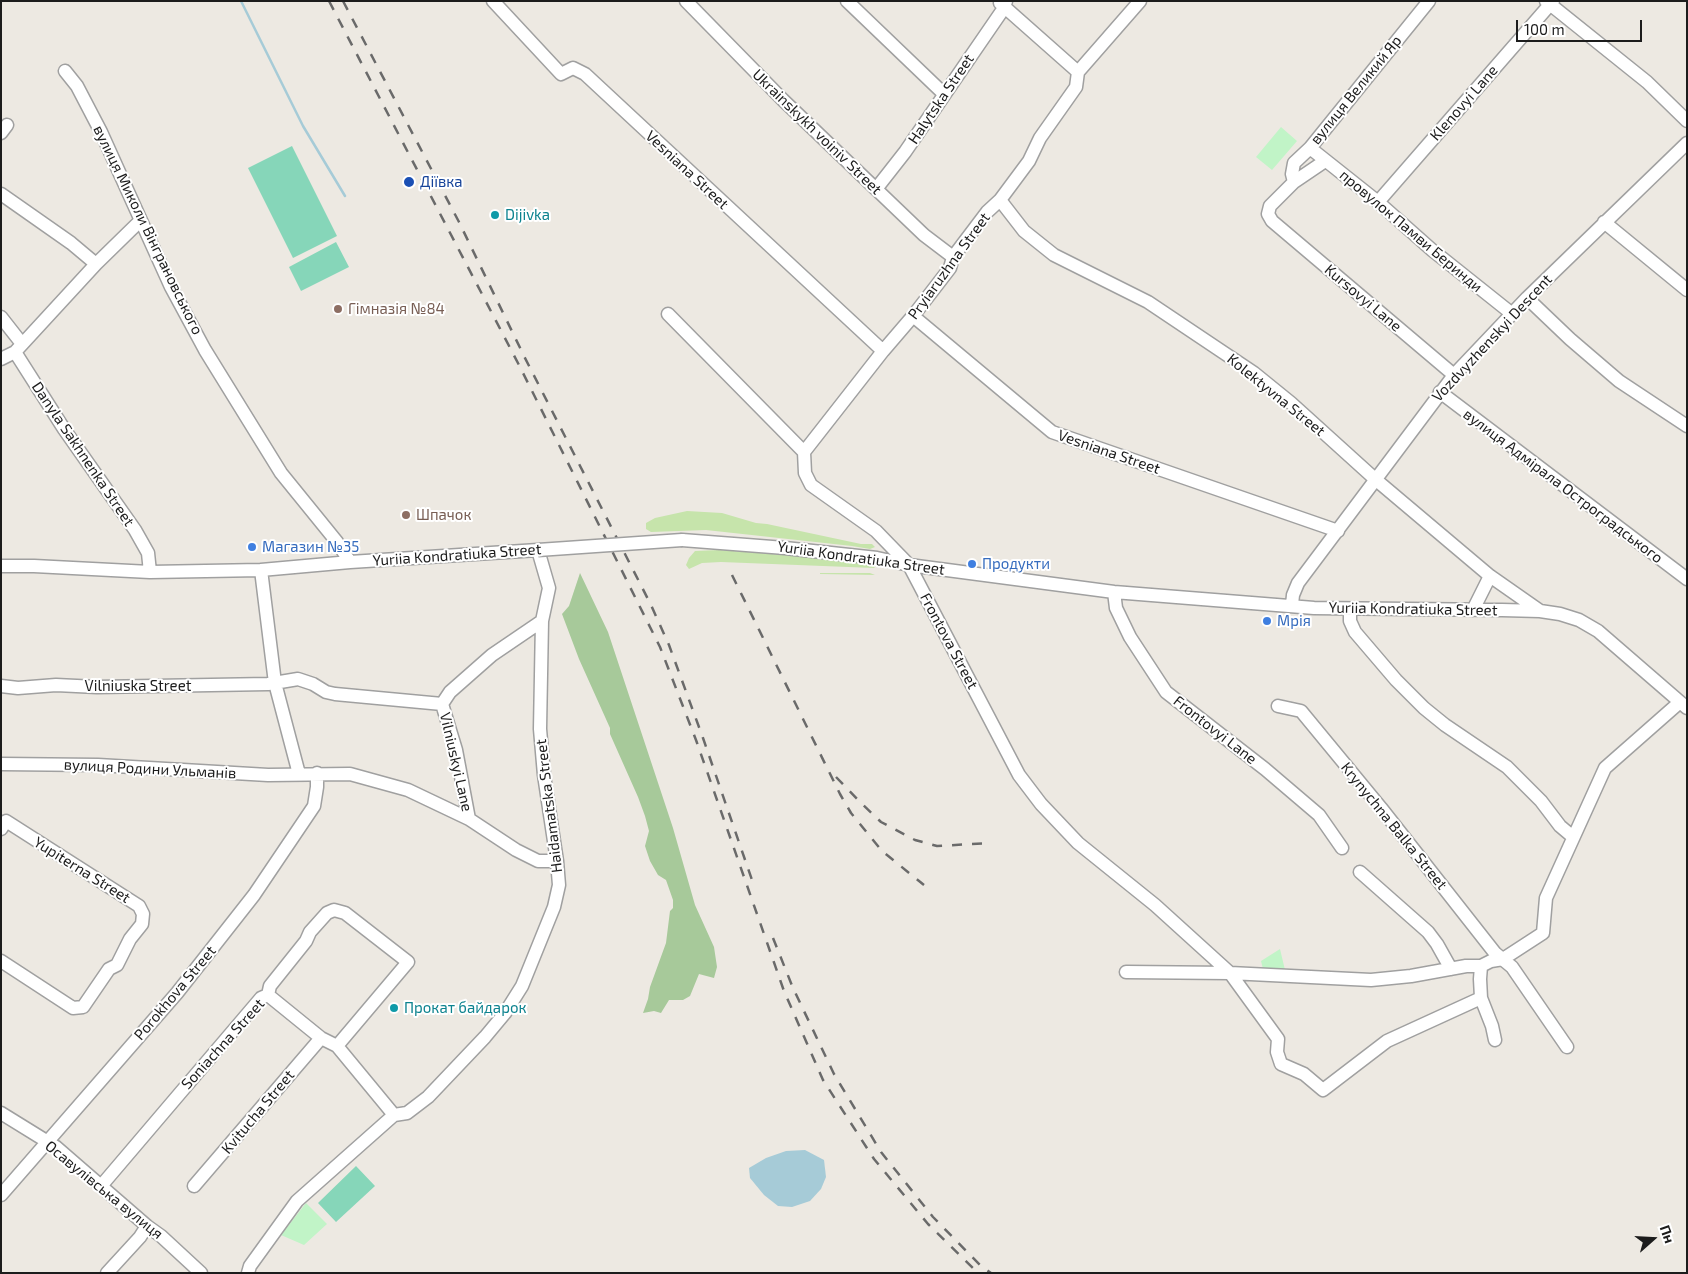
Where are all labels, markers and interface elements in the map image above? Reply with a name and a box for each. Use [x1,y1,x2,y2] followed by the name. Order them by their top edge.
[1518,10,1644,42] scale bar
[1524,20,1565,38] text: 100 m
[1307,32,1405,148] street label: вулиця Великий Яр
[904,51,978,147] street label: Halytska Street
[1426,62,1502,144] street label: Klenovyi Lane
[749,66,885,198] street label: Ukrainskykh voiniv Street
[89,122,207,338] street label: вулиця Миколи Вінграновського
[642,127,732,213] street label: Vesniana Street
[1336,166,1486,296] street label: провулок Памви Беринди
[420,173,463,191] place label: Діївка
[402,175,416,189] marker: Діївка
[505,206,550,224] place label: Dijivka
[489,209,501,221] marker: Dijivka
[904,209,994,323] street label: Pryiaruzhna Street
[1321,261,1405,335] street label: Kursovyi Lane
[1428,270,1556,406] street label: Vozdvyzhenskyi Descent
[348,300,445,318] place label: Гімназія №84
[332,303,344,315] marker: Гімназія №84
[1223,350,1329,440] street label: Kolektyvna Street
[28,378,138,530] street label: Danyla Sakhnenka Street
[1460,405,1666,567] street label: вулиця Адмірала Остроградського
[1056,426,1162,478] street label: Vesniana Street
[416,506,471,524] place label: Шпачок
[400,509,412,521] marker: Шпачок
[776,537,946,579] street label: Yuriia Kondratiuka Street
[262,538,359,556] place label: Магазин №35
[372,540,542,570] street label: Yuriia Kondratiuka Street
[246,541,258,553] marker: Магазин №35
[982,555,1050,573] place label: Продукти
[966,558,978,570] marker: Продукти
[916,590,982,692] street label: Frontova Street
[1328,599,1498,619] street label: Yuriia Kondratiuka Street
[1277,612,1311,630] place label: Мрія
[1261,615,1273,627] marker: Мрія
[85,677,191,695] street label: Vilniuska Street
[1170,692,1260,768] street label: Frontovyi Lane
[436,711,476,813] street label: Vilniuskyi Lane
[532,738,566,874] street label: Haidamatska Street
[63,755,237,783] street label: вулиця Родини Ульманів
[1337,759,1451,893] street label: Krynychna Balka Street
[30,833,134,907] street label: Yupiterna Street
[130,942,220,1044] street label: Porokhova Street
[178,995,268,1093] street label: Soniachna Street
[404,999,526,1017] place label: Прокат байдарок
[388,1002,400,1014] marker: Прокат байдарок
[218,1066,298,1158] street label: Kvitucha Street
[41,1137,167,1243] street label: Осавулівська вулиця
[1628,1214,1678,1264] north arrow
[1657,1223,1679,1245] text: Пн

